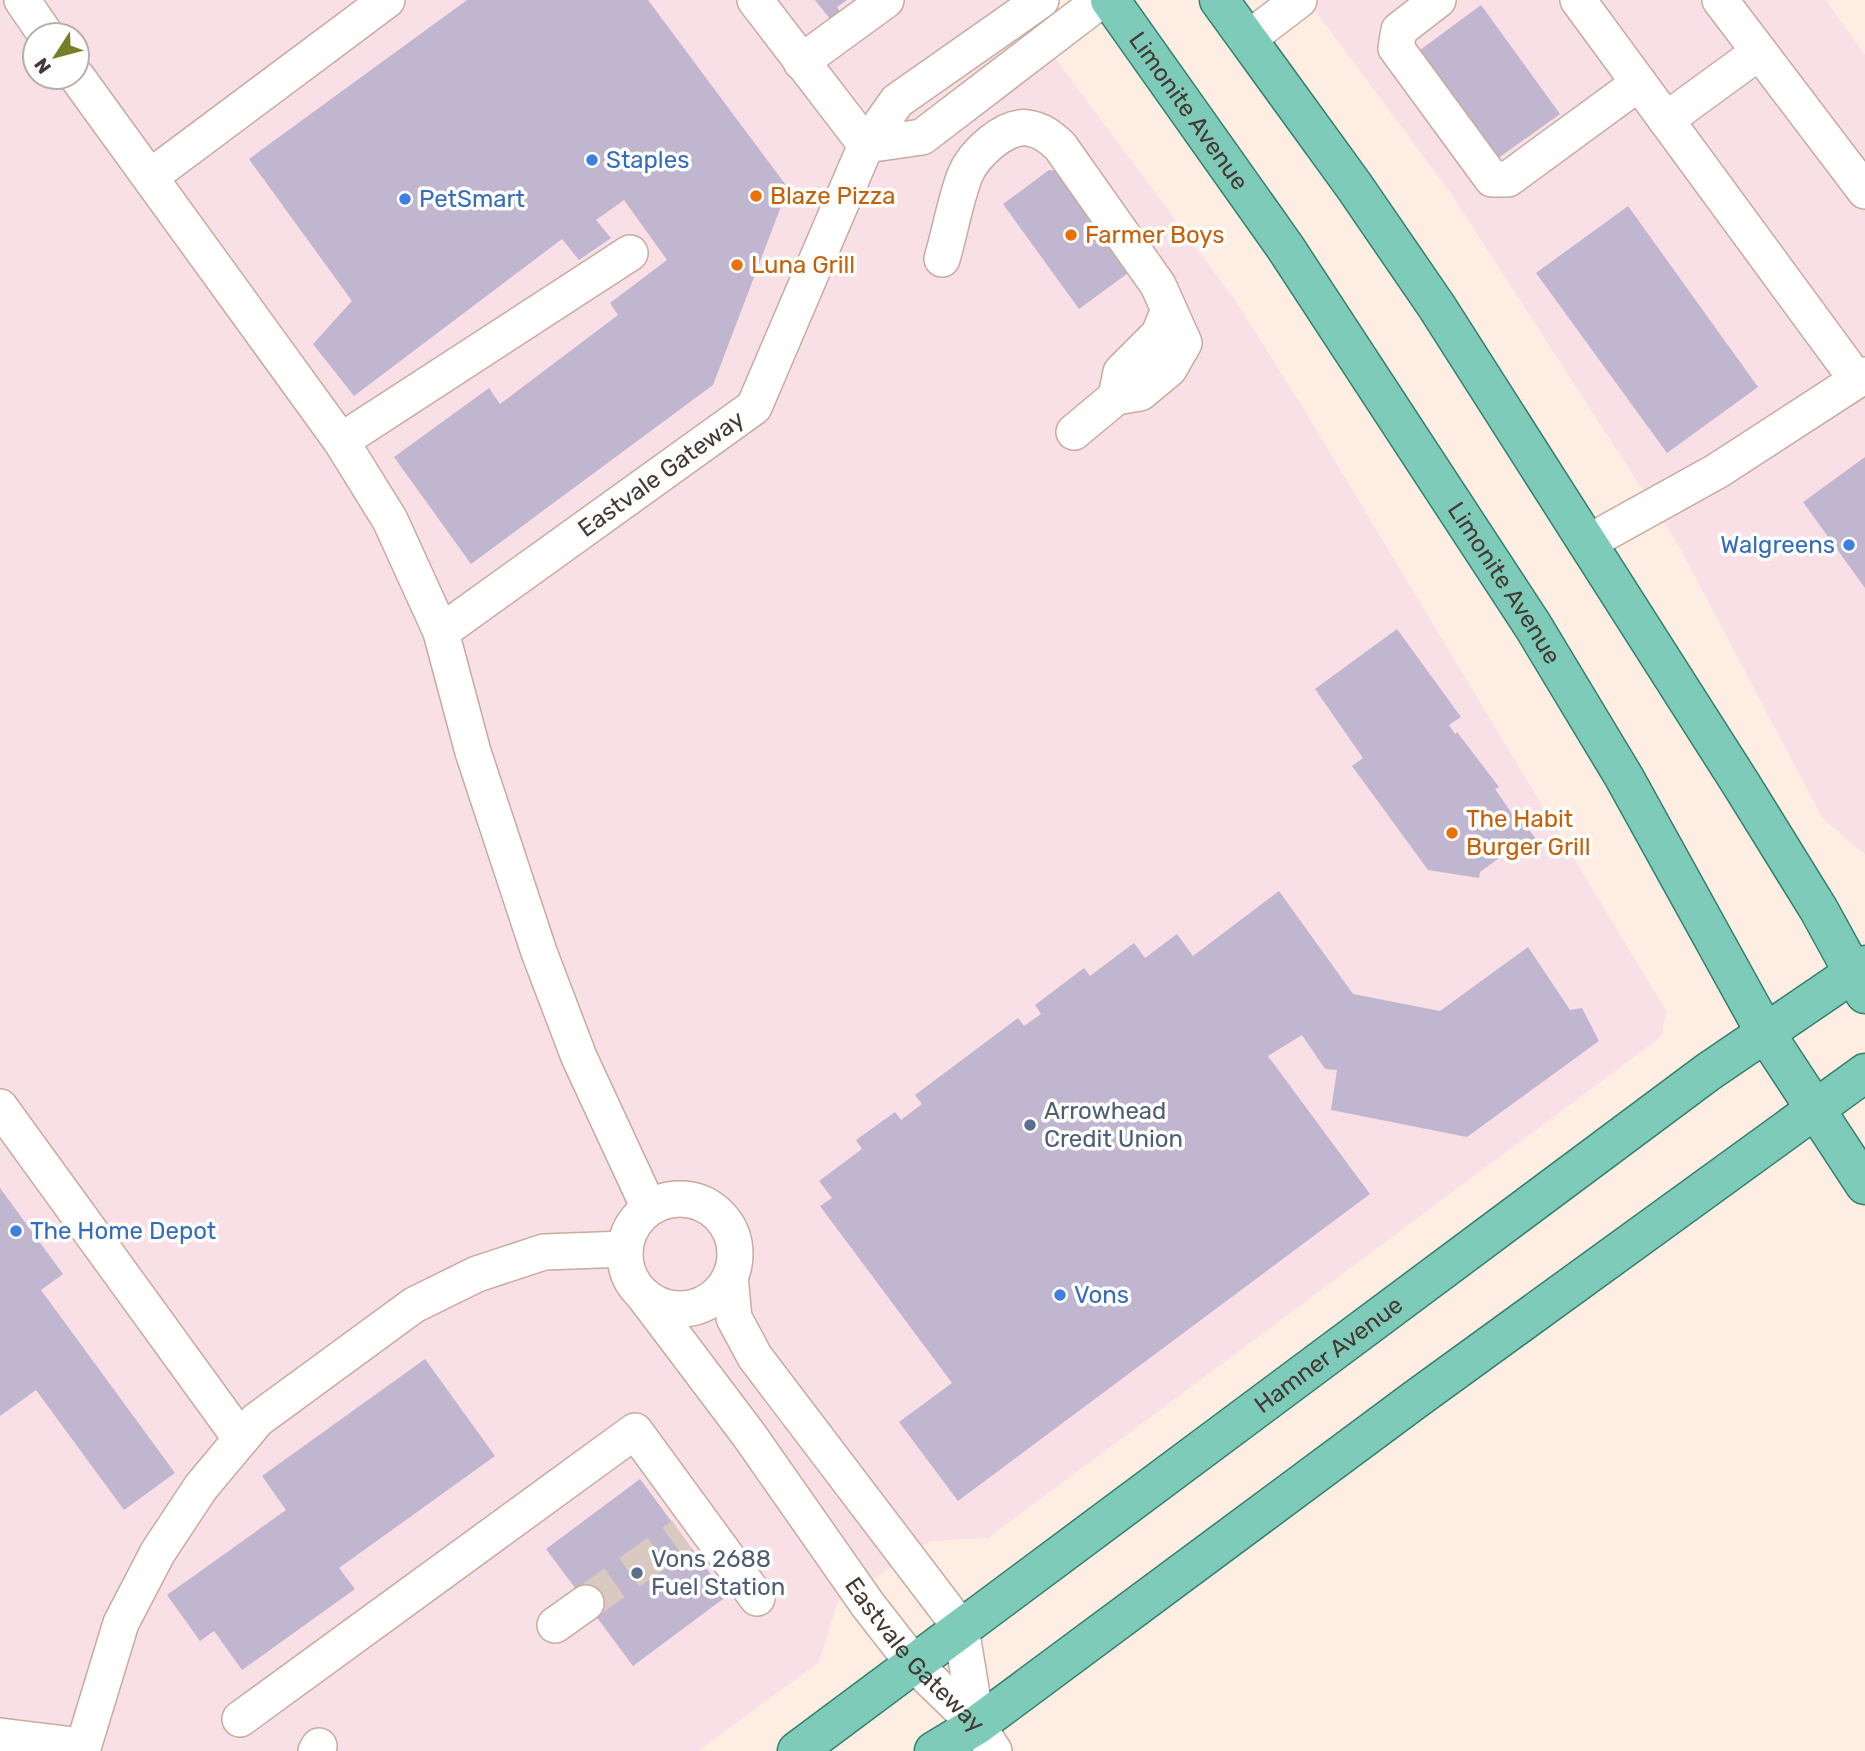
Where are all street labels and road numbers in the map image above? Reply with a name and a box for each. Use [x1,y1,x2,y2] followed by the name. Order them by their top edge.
[1123,27,1254,195] street label: Limonite Avenue
[573,405,750,543] street label: Eastvale Gateway
[1442,497,1567,669] street label: Limonite Avenue
[1249,1290,1408,1419] street label: Hamner Avenue
[839,1572,990,1738] street label: Eastvale Gateway

